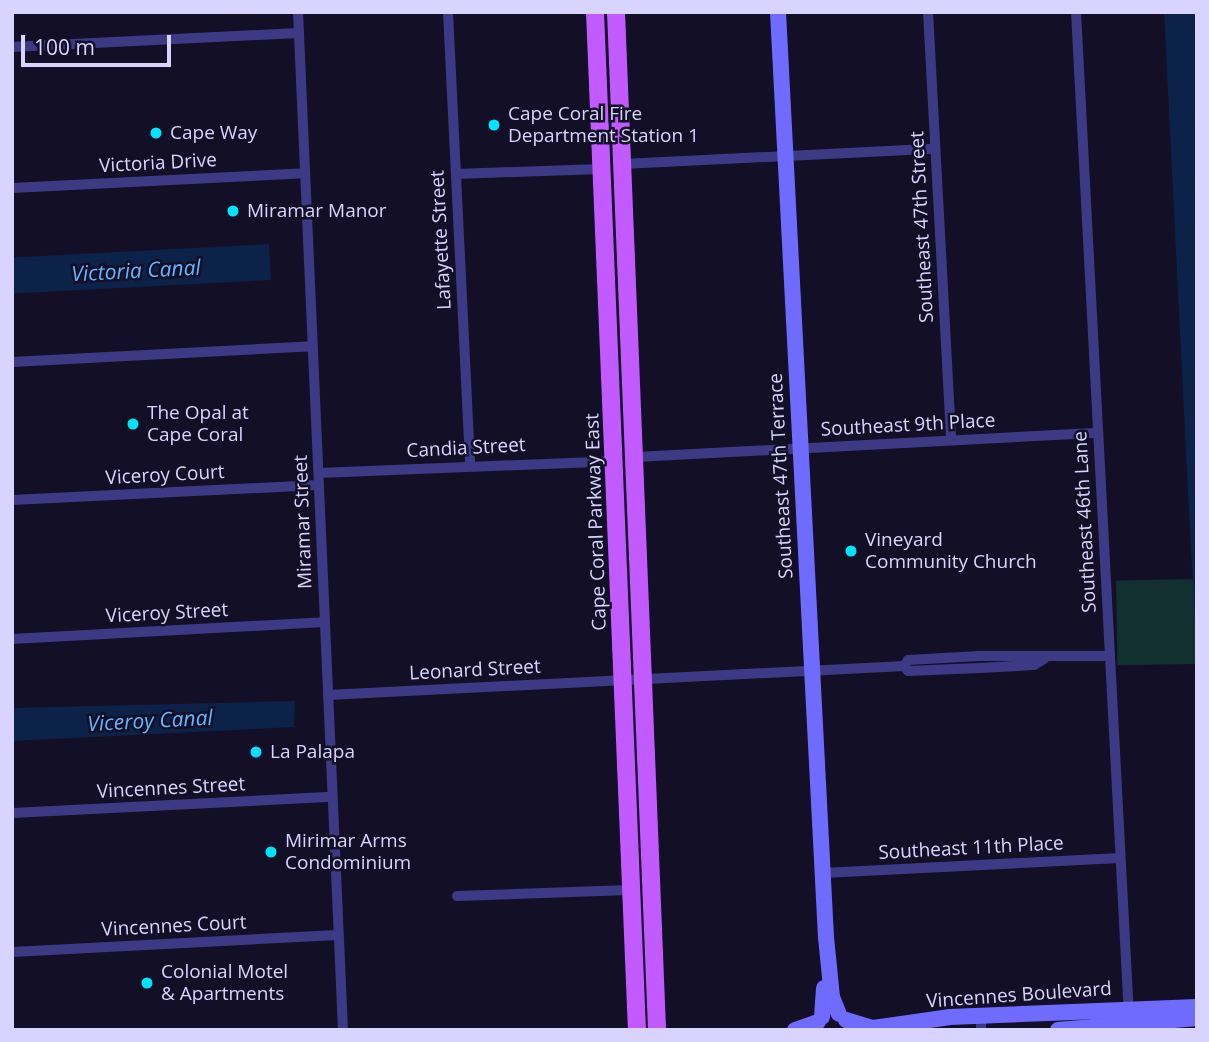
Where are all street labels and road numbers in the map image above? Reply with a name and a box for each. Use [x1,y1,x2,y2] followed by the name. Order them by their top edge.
[906,131,938,323] street label: Southeast 47th Street
[98,149,218,177] street label: Victoria Drive
[426,170,456,310] street label: Lafayette Street
[764,373,798,579] street label: Southeast 47th Terrace
[820,409,996,441] street label: Southeast 9th Place
[581,413,611,631] street label: Cape Coral Parkway East
[1069,431,1101,613] street label: Southeast 46th Lane
[406,433,526,463] street label: Candia Street
[289,455,317,589] street label: Miramar Street
[105,460,225,490] street label: Viceroy Court
[105,598,229,628] street label: Viceroy Street
[409,655,541,685] street label: Leonard Street
[96,773,246,803] street label: Vincennes Street
[878,832,1064,864] street label: Southeast 11th Place
[101,911,247,941] street label: Vincennes Court
[926,977,1112,1013] street label: Vincennes Boulevard

